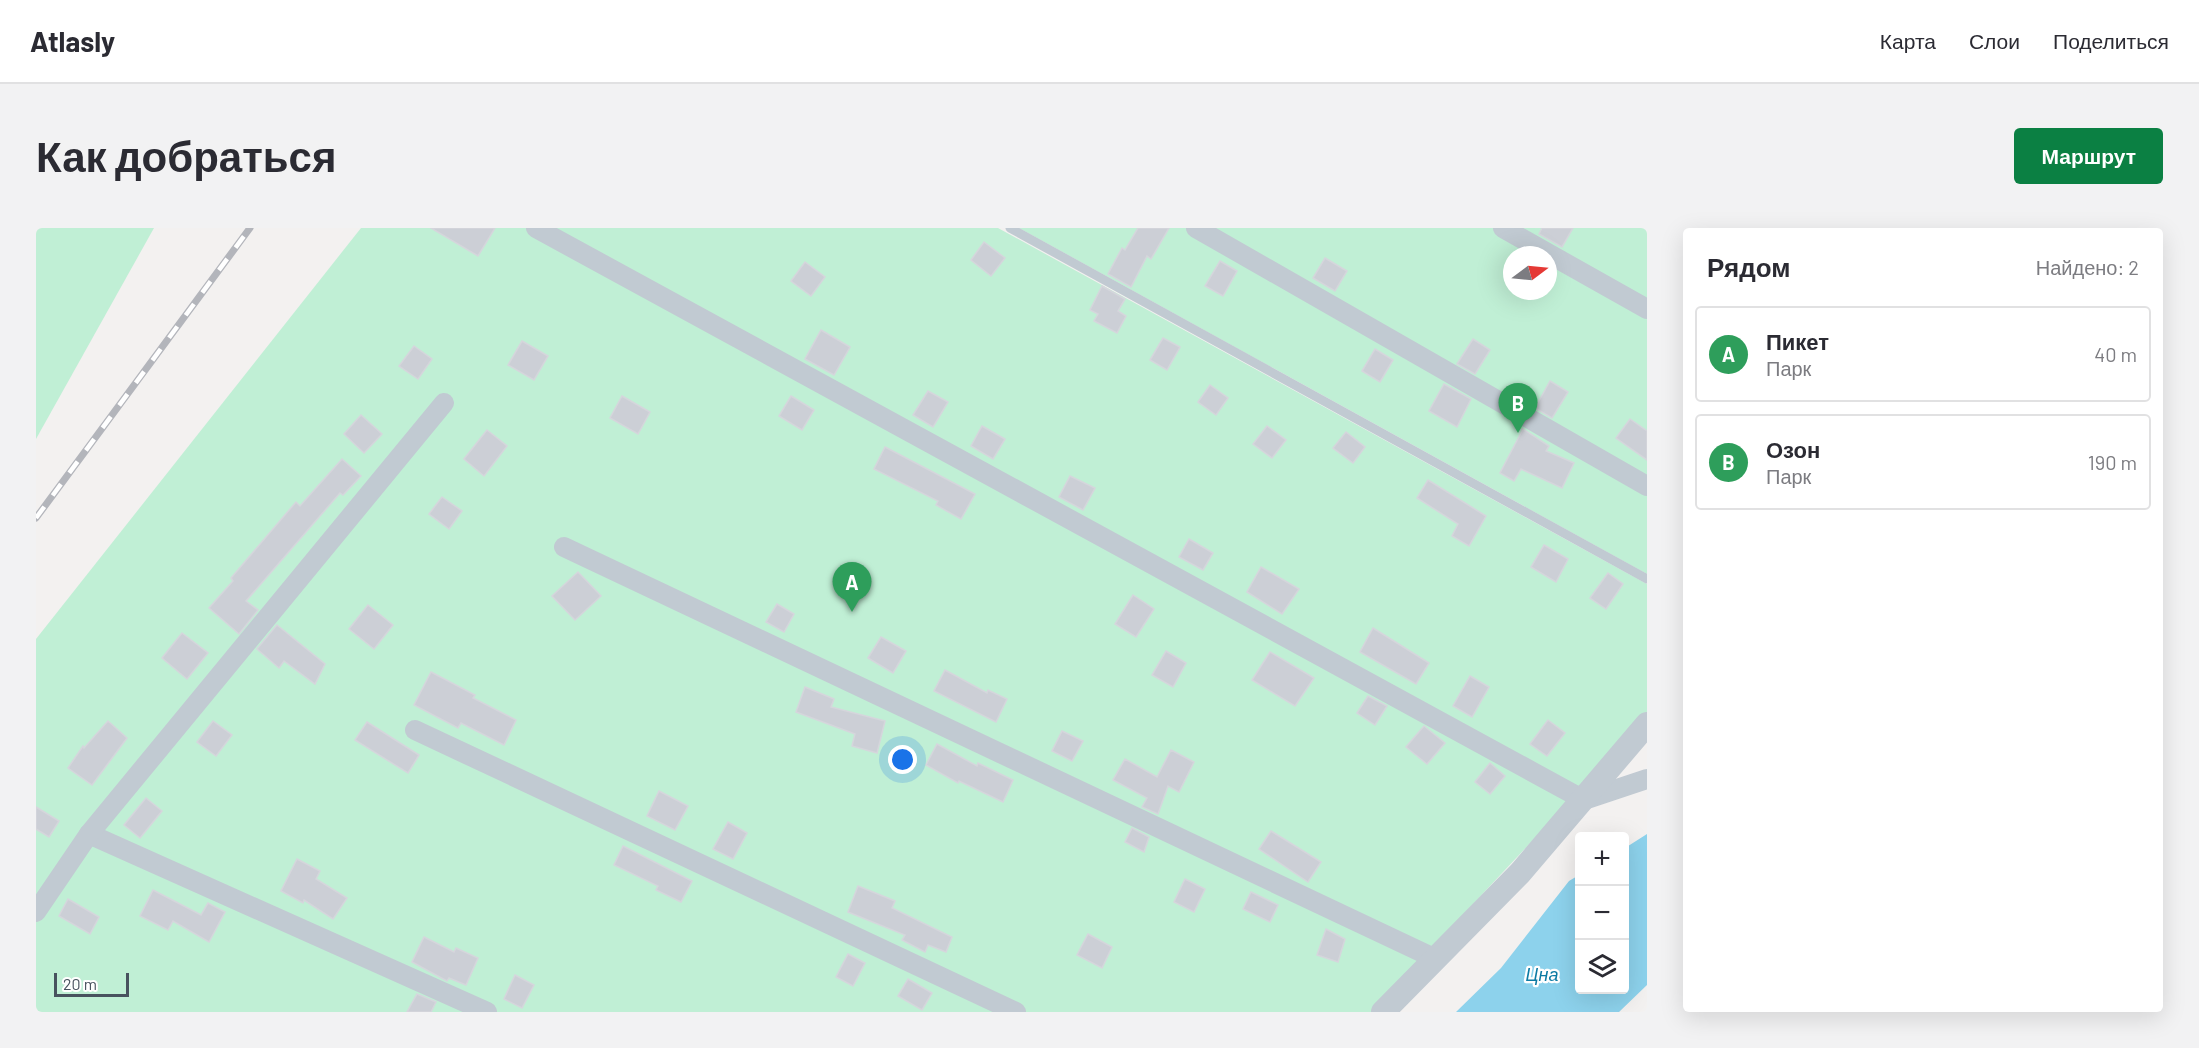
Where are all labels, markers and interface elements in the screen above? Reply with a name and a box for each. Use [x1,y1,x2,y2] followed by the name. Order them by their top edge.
[30,24,115,58] text: Atlasly
[1880,28,1936,53] text: Карта
[1969,28,2020,53] text: Слои
[2053,28,2169,53] text: Поделиться
[2014,128,2163,184] button: Маршрут
[36,130,336,180] text: Как добраться
[1503,246,1557,300] north arrow
[1707,251,1790,282] text: Рядом
[2036,255,2139,279] text: Найдено: 2
[1766,328,1829,354] text: Пикет
[1722,342,1735,366] text: A
[2094,342,2137,366] text: 40 m
[1766,356,1811,380] text: Парк
[1498,384,1538,433] pin: B
[1766,436,1820,462] text: Озон
[1722,450,1735,474] text: B
[2088,450,2137,474] text: 190 m
[1766,464,1811,488] text: Парк
[832,562,872,612] pin: A
[888,745,917,774] your location
[1575,832,1629,994] map controls
[1575,832,1629,886] button: +
[1575,886,1629,940] button: −
[1575,940,1629,994] button: layers
[1525,963,1559,985] water label: Цна
[54,970,129,998] scale bar
[63,974,97,993] text: 20 m

